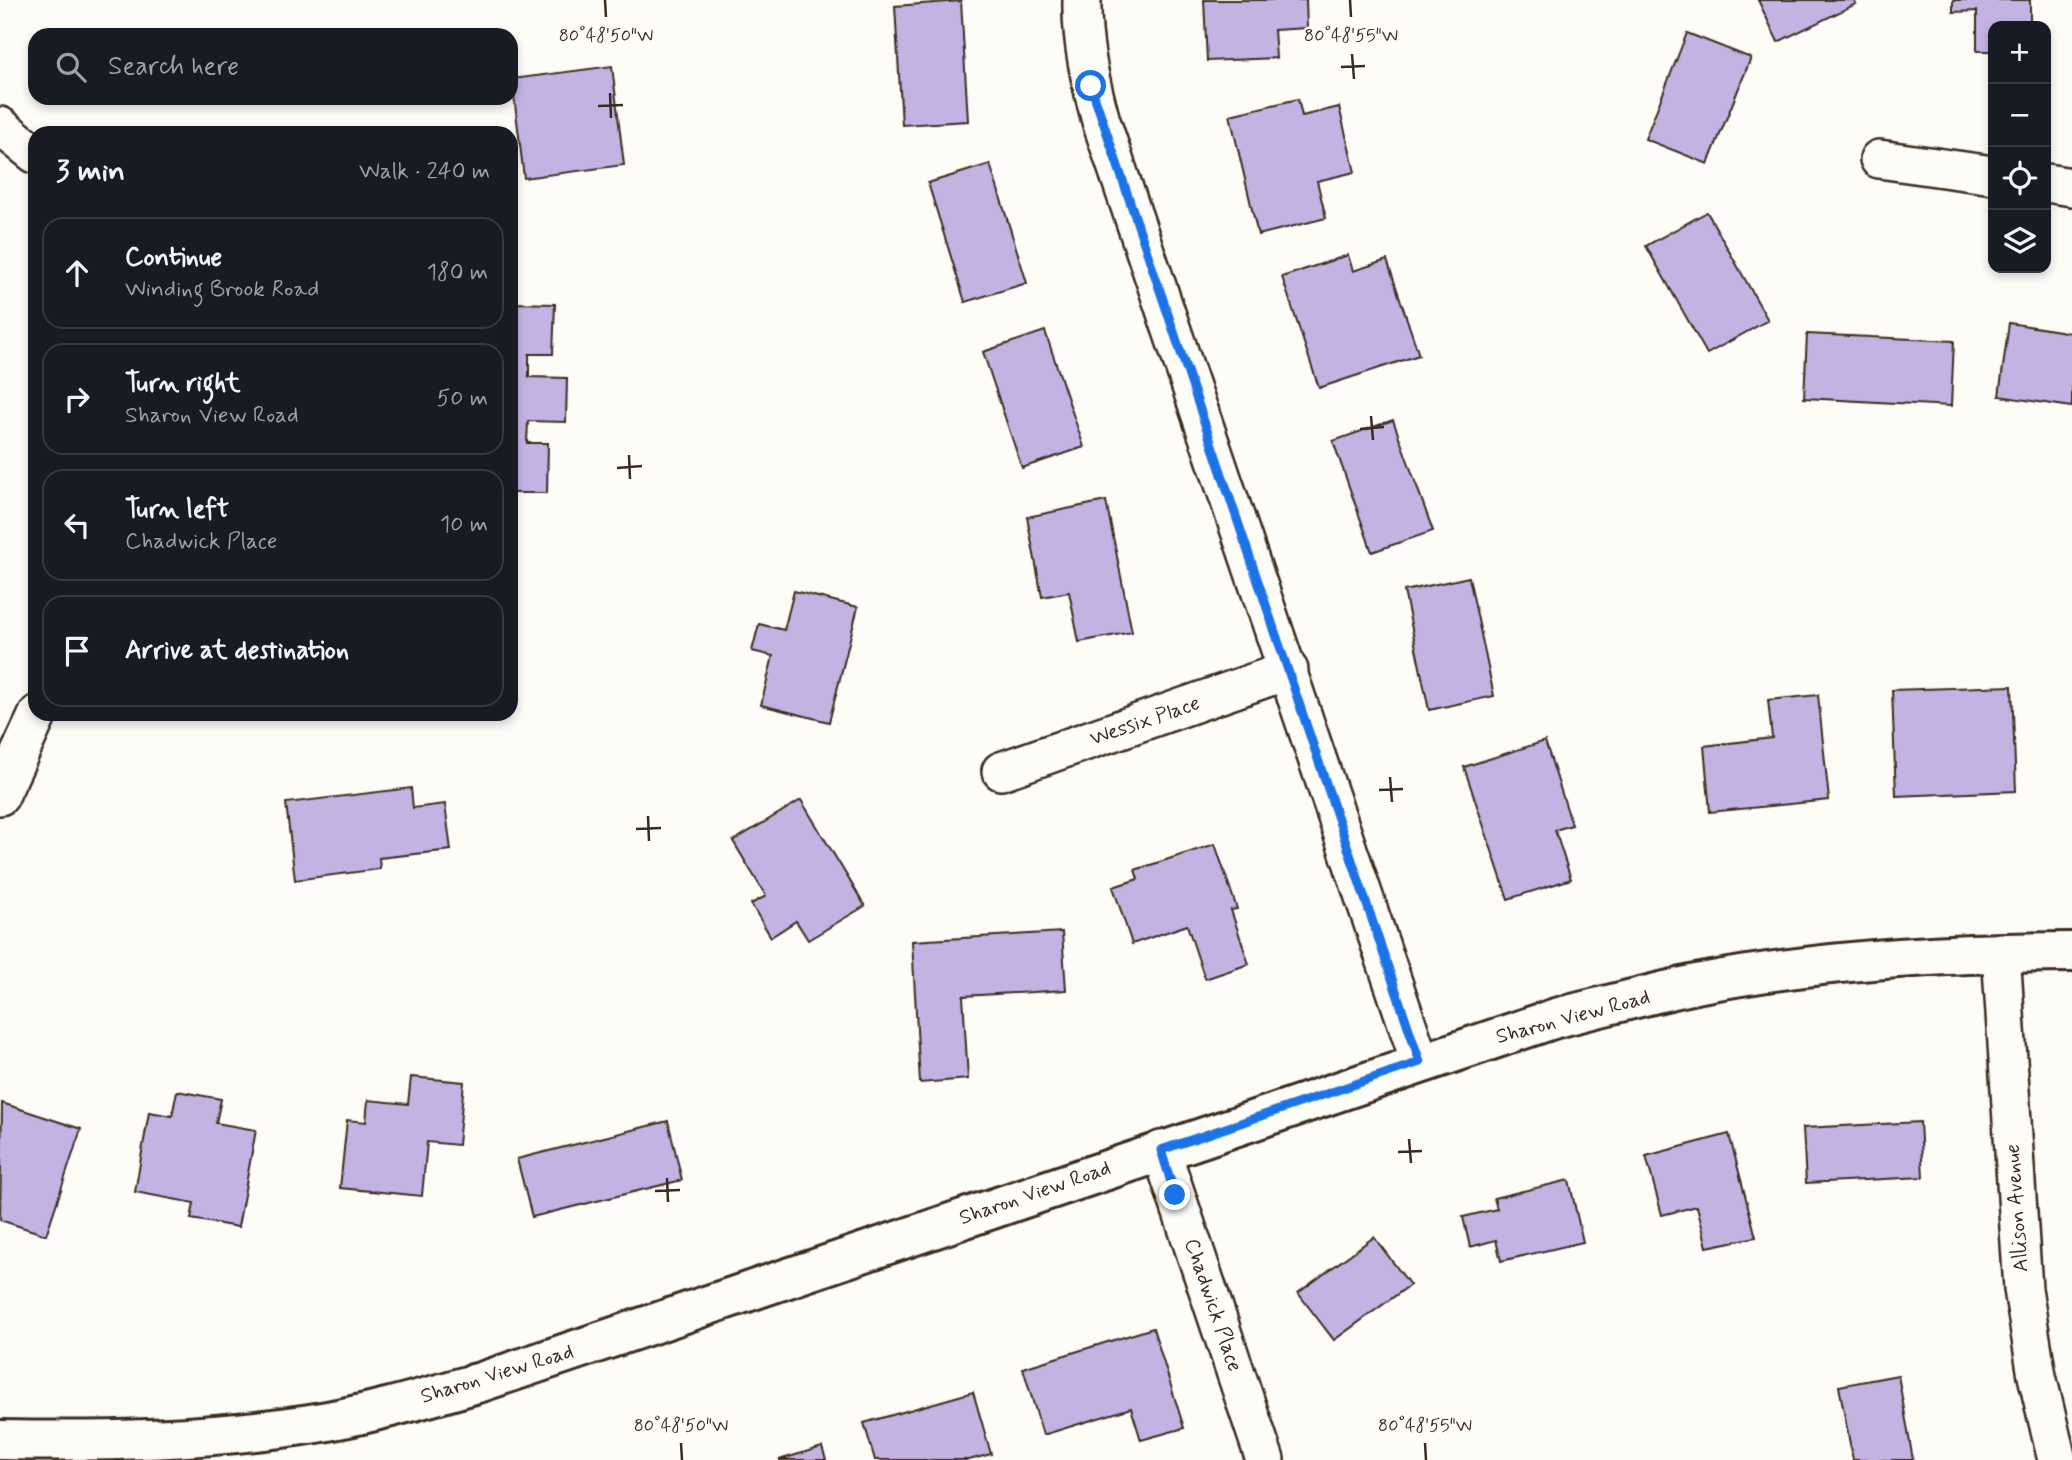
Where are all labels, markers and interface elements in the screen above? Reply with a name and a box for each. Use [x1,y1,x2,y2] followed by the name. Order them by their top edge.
[1988,21,2051,273] map controls
[1988,21,2051,84] button: +
[559,24,653,48] text: 80°48'50"W
[1304,24,1398,48] text: 80°48'55"W
[28,28,518,105] search box
[52,48,90,86] icon: search
[108,50,239,84] text: Search here
[1075,70,1106,101] route start
[1988,84,2051,147] button: −
[1988,147,2051,210] button: locate
[56,152,125,191] text: 3 min
[359,157,490,187] text: Walk · 240 m
[1988,210,2051,273] button: layers
[125,241,222,275] text: Continue
[58,254,96,292] icon: ahead
[427,258,488,288] text: 180 m
[125,275,319,305] text: Winding Brook Road
[125,367,241,401] text: Turn right
[58,380,96,418] icon: right
[437,384,488,414] text: 50 m
[125,401,298,431] text: Sharon View Road
[125,493,229,527] text: Turn left
[58,506,96,544] icon: left
[440,510,488,540] text: 10 m
[125,527,277,557] text: Chadwick Place
[58,632,96,670] icon: arrive
[125,634,349,668] text: Arrive at destination
[1086,689,1204,753] street label: Wessix Place
[1493,983,1653,1051] street label: Sharon View Road
[1999,1143,2035,1273] street label: Allison Avenue
[956,1154,1114,1232] street label: Sharon View Road
[1159,1179,1190,1210] route end
[1177,1235,1249,1375] street label: Chadwick Place
[417,1337,577,1411] street label: Sharon View Road
[634,1414,728,1438] text: 80°48'50"W
[1378,1414,1472,1438] text: 80°48'55"W

